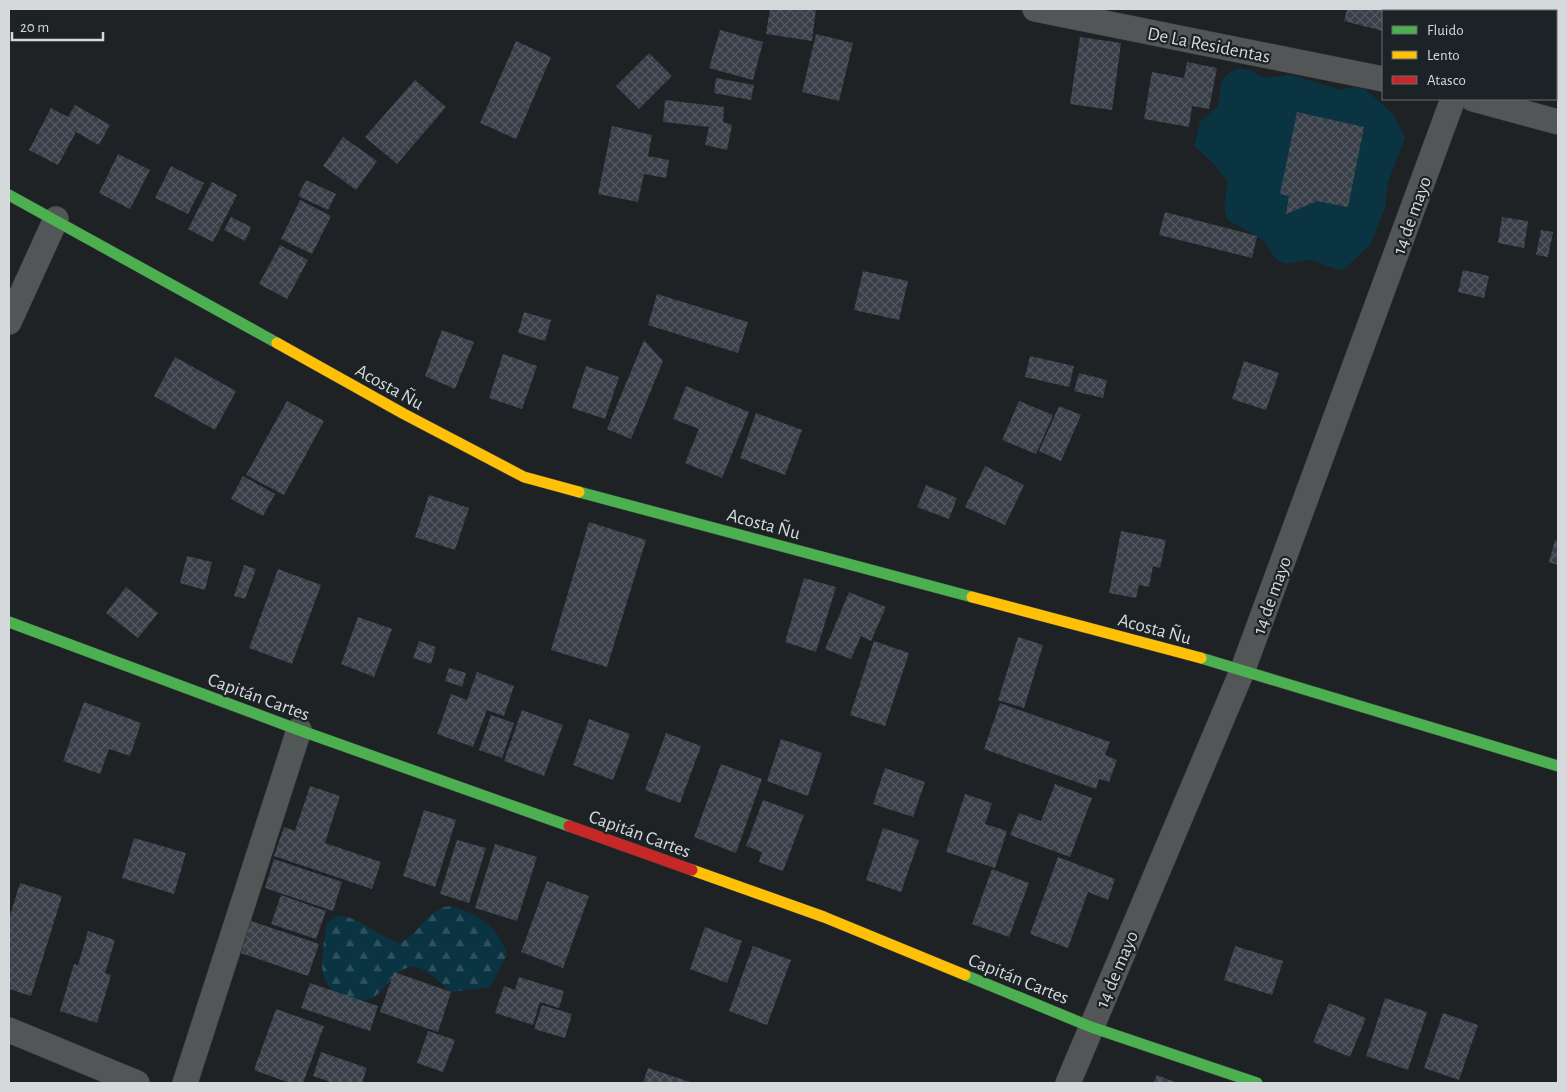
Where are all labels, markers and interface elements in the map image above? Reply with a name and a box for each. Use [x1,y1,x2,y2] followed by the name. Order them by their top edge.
[12,10,104,42] scale bar
[1382,10,1557,100] legend
[20,20,49,35] text: 20 m
[1427,23,1464,38] text: Fluido
[1146,24,1272,67] street label: De La Residentas
[1427,48,1460,63] text: Lento
[1427,73,1466,88] text: Atasco
[1390,174,1435,257] street label: 14 de mayo
[352,359,428,414] street label: Acosta Ñu
[725,504,803,543] street label: Acosta Ñu
[1250,554,1295,637] street label: 14 de mayo
[1116,609,1194,648] street label: Acosta Ñu
[205,670,312,725] street label: Capitán Cartes
[586,807,693,862] street label: Capitán Cartes
[1093,928,1142,1011] street label: 14 de mayo
[965,951,1071,1008] street label: Capitán Cartes

